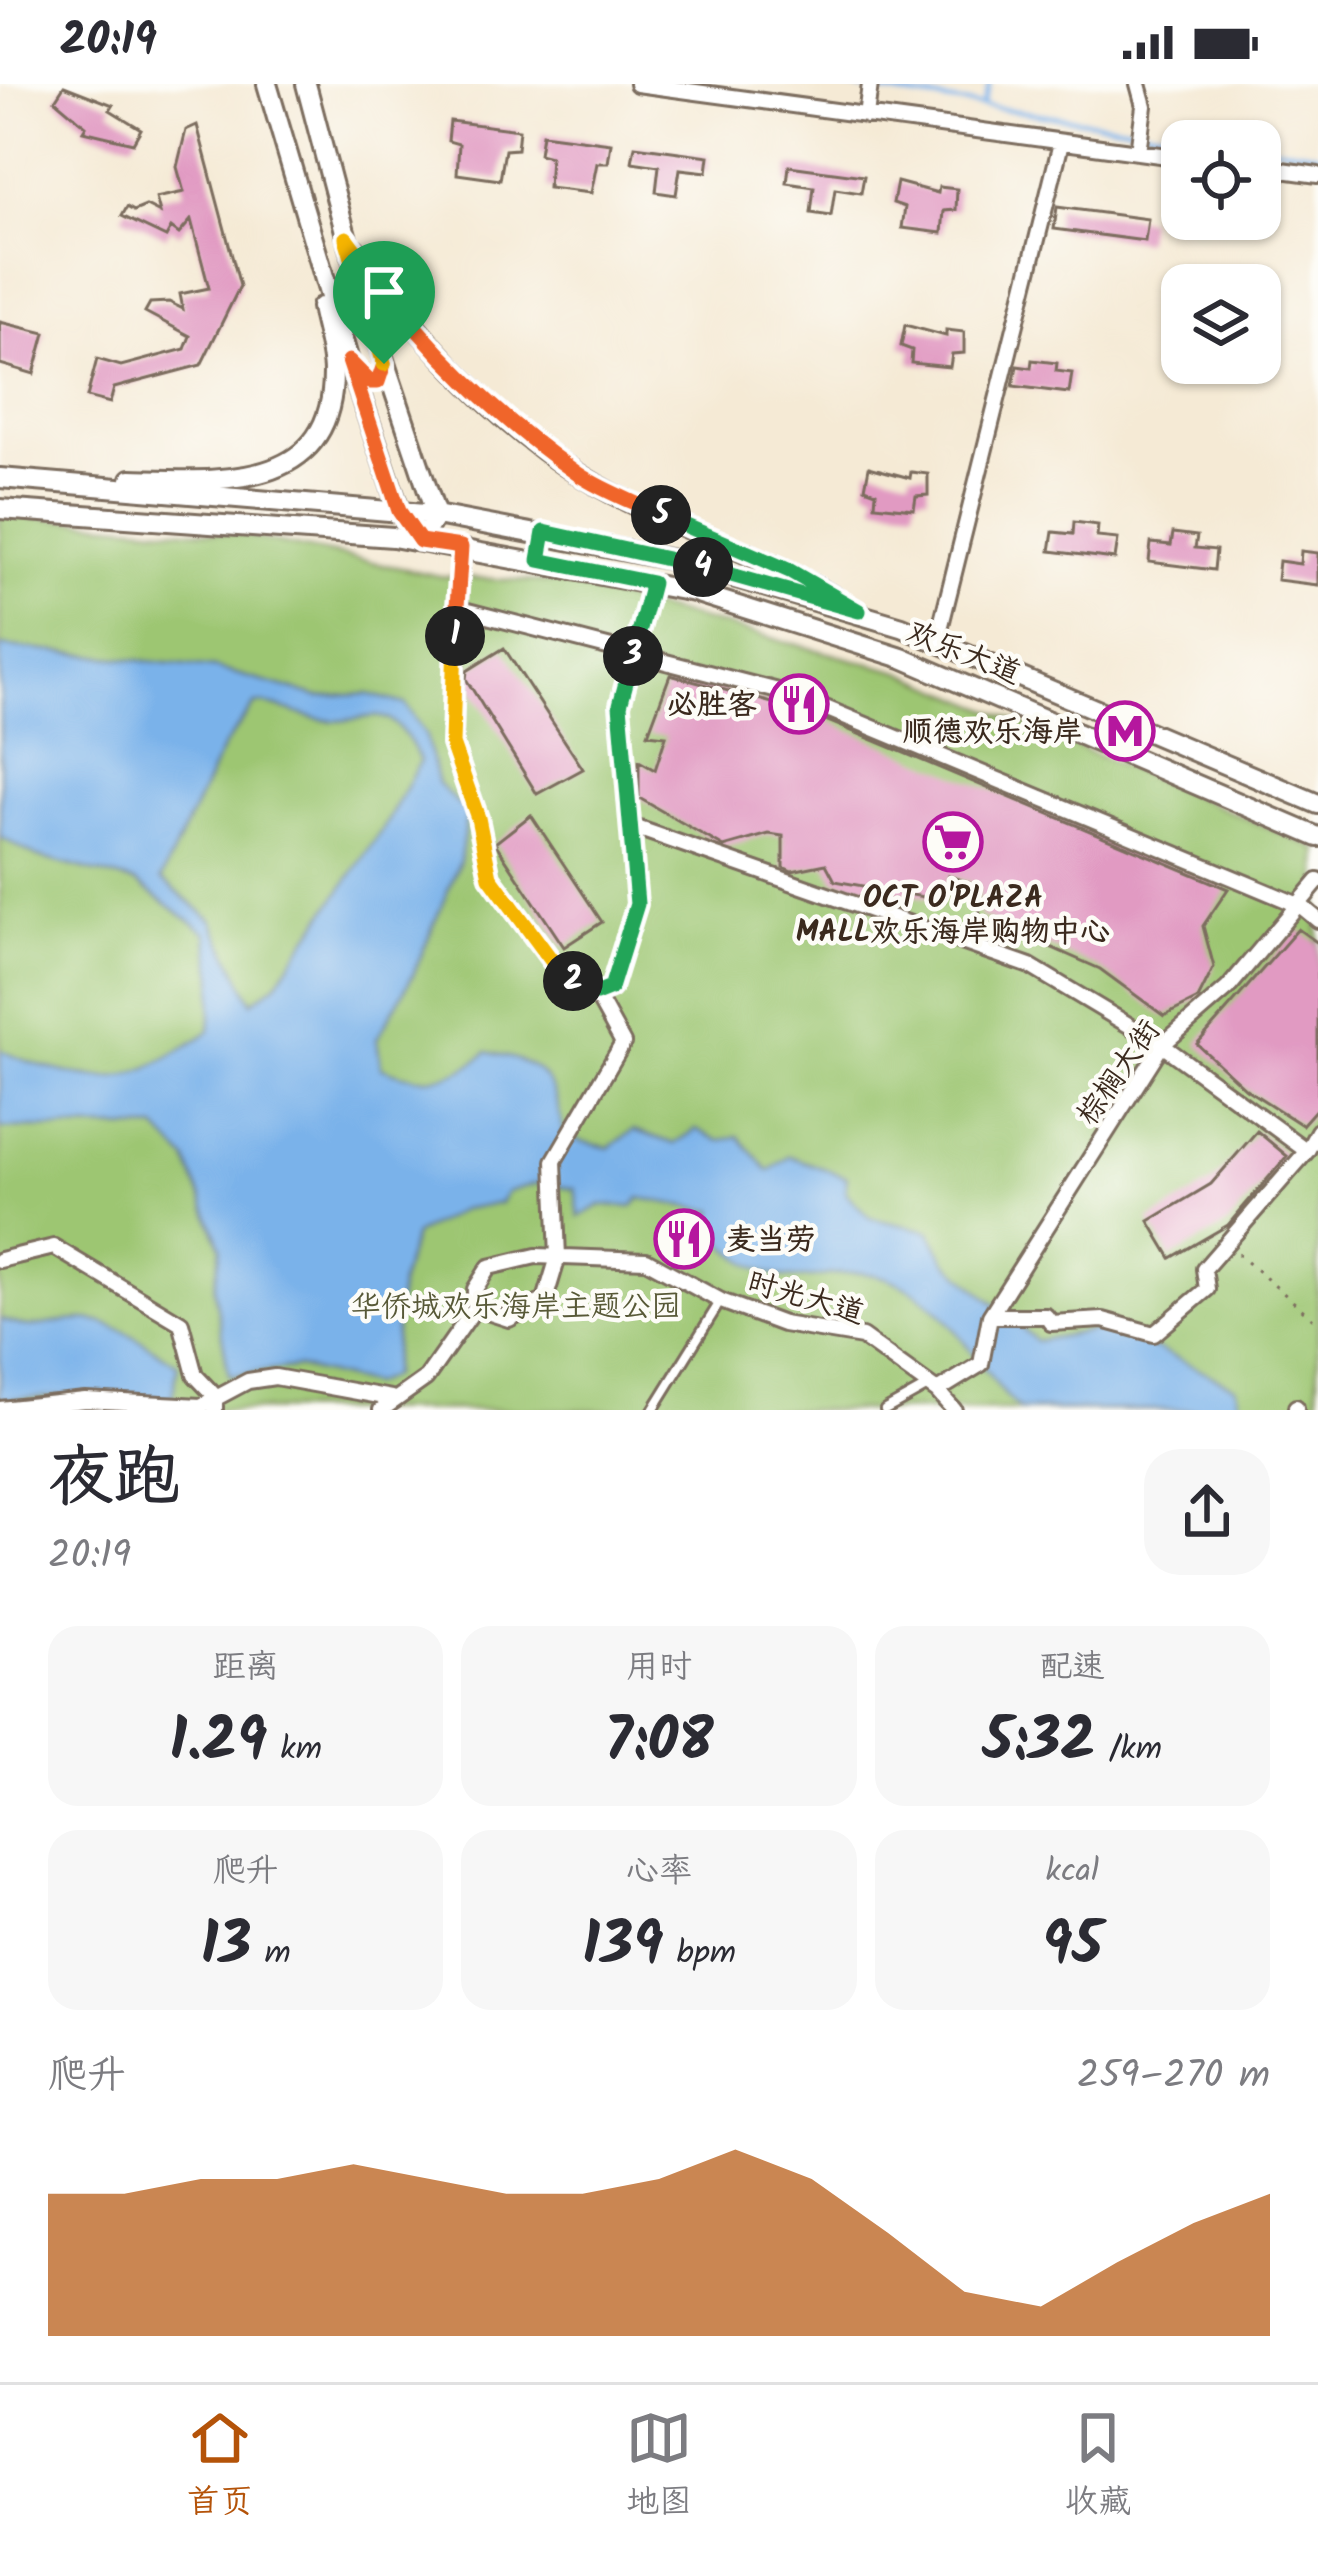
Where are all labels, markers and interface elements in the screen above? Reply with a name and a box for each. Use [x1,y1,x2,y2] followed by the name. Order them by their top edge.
[60,6,157,78] text: 20:19
[1161,120,1281,384] map controls
[1161,120,1281,240] button: locate
[333,241,435,364] pin
[351,259,417,325] icon: arrive
[1161,264,1281,384] button: layers
[631,485,691,545] pin: 5
[653,488,669,541] text: 5
[673,537,733,597] pin: 4
[694,540,712,593] text: 4
[425,606,485,666] pin: 1
[450,609,460,662] text: 1
[899,609,1028,699] street label: 欢乐大道
[603,626,663,686] pin: 3
[624,629,642,682] text: 3
[768,673,830,735] restaurant icon: 必胜客
[667,682,757,730] place label: 必胜客
[1094,700,1156,762] metro station icon: 顺德欢乐海岸
[903,709,1083,757] place label: 顺德欢乐海岸
[922,811,984,873] supermarket icon: OCT O'PLAZA MALL欢乐海岸购物中心
[796,875,1110,957] place label: OCT O'PLAZA MALL欢乐海岸购物中心
[543,951,603,1011] pin: 2
[563,954,583,1007] text: 2
[1066,1010,1174,1136] street label: 棕榈大街
[653,1208,715,1270] restaurant icon: 麦当劳
[726,1217,816,1265] place label: 麦当劳
[741,1259,870,1339] street label: 时光大道
[351,1284,681,1332] park label: 华侨城欢乐海岸主题公园
[48,1428,180,1533] text: 夜跑
[1144,1449,1270,1575] button: share
[48,1526,131,1588] text: 20:19
[213,1642,279,1695] text: 距离
[626,1642,692,1695] text: 用时
[1039,1642,1105,1695] text: 配速
[169,1695,267,1791] text: 1.29
[604,1695,714,1791] text: 7:08
[983,1695,1095,1791] text: 5:32
[267,1724,322,1777] text: km
[1095,1724,1162,1777] text: /km
[213,1846,279,1899] text: 爬升
[626,1846,692,1899] text: 心率
[1045,1846,1099,1899] text: kcal
[200,1899,251,1995] text: 13
[582,1899,663,1995] text: 139
[1042,1899,1103,1995] text: 95
[251,1928,291,1981] text: m
[663,1928,736,1981] text: bpm
[48,2046,126,2108] text: 爬升
[1077,2046,1270,2108] text: 259–270 m
[187,2405,253,2530] tab: 首页
[626,2405,692,2530] tab: 地图
[1065,2405,1131,2530] tab: 收藏

